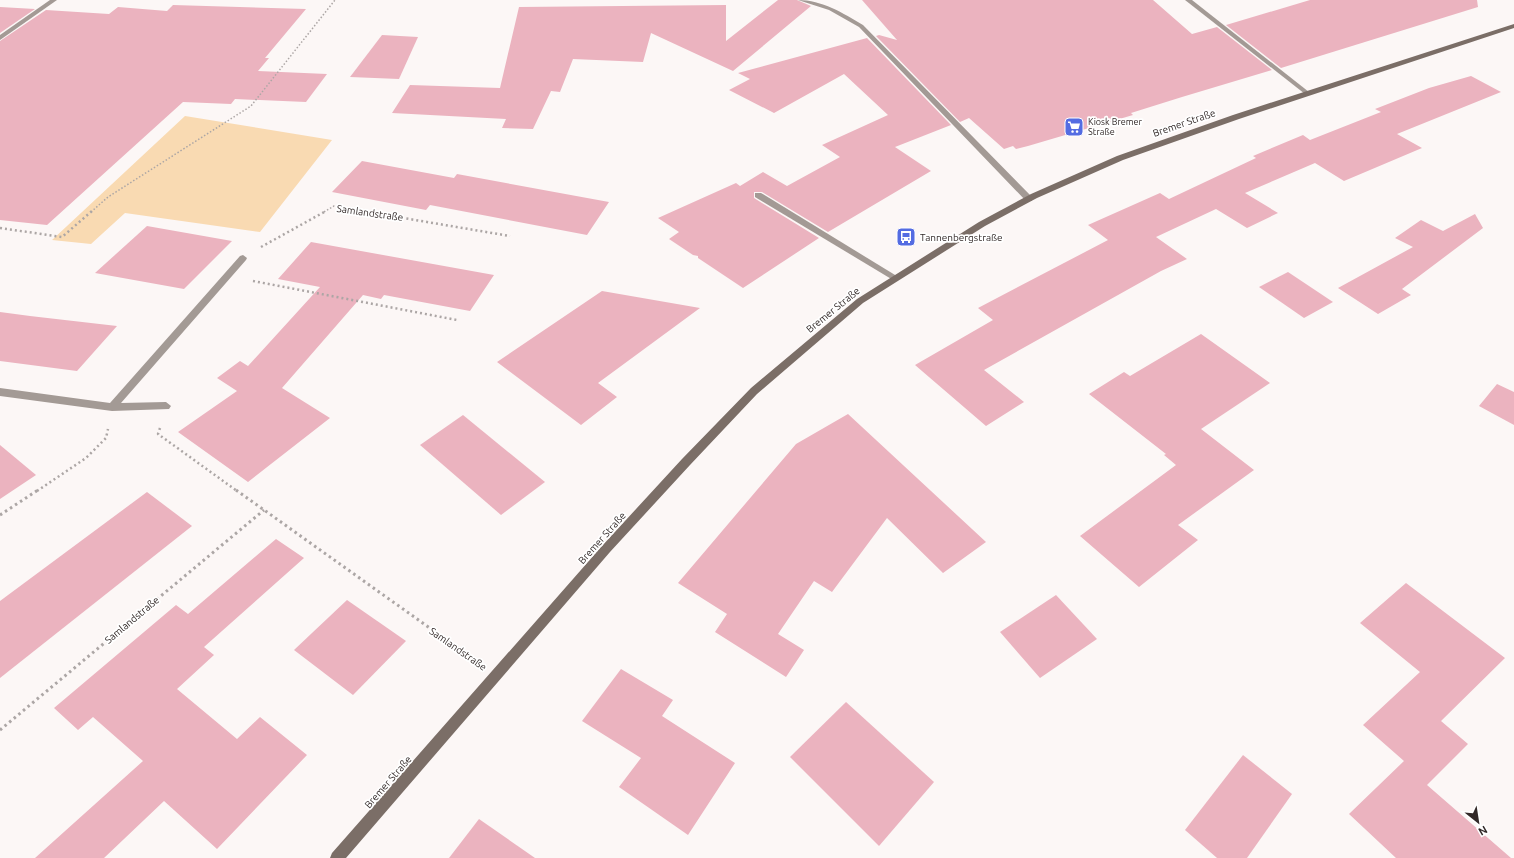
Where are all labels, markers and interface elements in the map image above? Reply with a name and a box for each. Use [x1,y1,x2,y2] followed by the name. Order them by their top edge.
[1151,107,1217,139] street label: Bremer Straße
[1063,116,1085,138] supermarket icon: Kiosk Bremer Straße
[1088,117,1142,137] place label: Kiosk Bremer Straße
[336,203,404,223] street label: Samlandstraße
[895,226,917,248] bus stop icon: Tannenbergstraße
[920,232,1003,243] place label: Tannenbergstraße
[804,285,862,335] street label: Bremer Straße
[576,510,628,566] street label: Bremer Straße
[103,594,161,646] street label: Samlandstraße
[427,625,489,673] street label: Samlandstraße
[362,754,414,810] street label: Bremer Straße
[1458,802,1498,842] north arrow
[1476,823,1490,838] text: N

